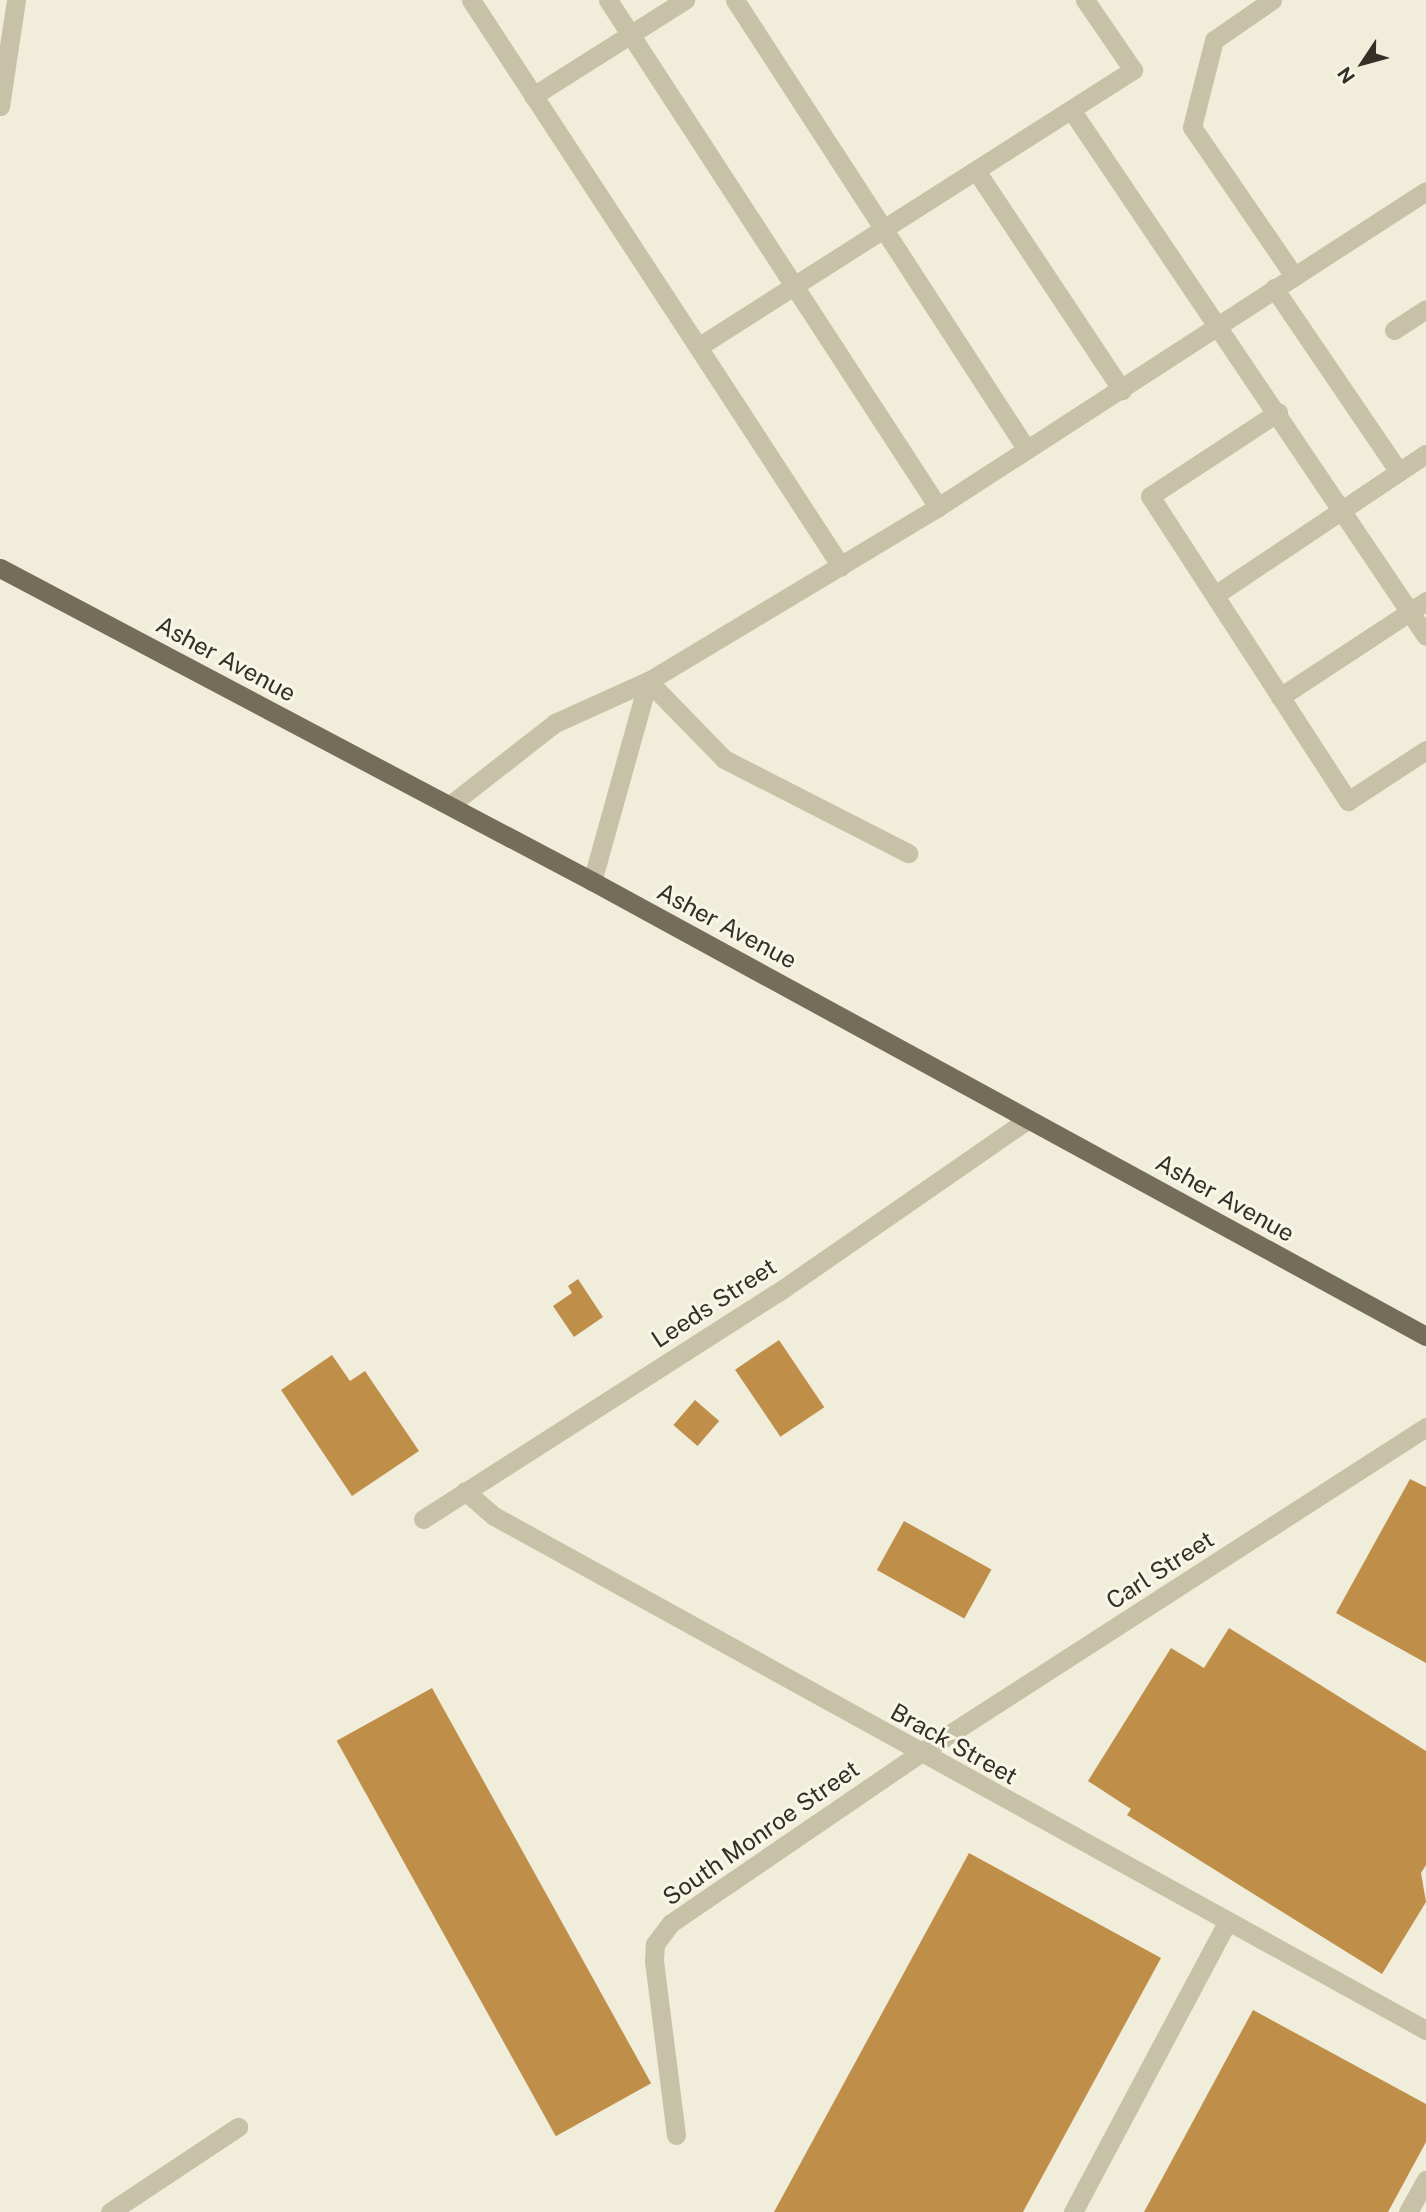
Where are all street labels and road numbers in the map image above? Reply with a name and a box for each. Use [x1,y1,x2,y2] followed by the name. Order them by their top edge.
[151,610,301,708] street label: Asher Avenue
[652,877,802,975] street label: Asher Avenue
[1151,1148,1299,1248] street label: Asher Avenue
[646,1252,782,1354] street label: Leeds Street
[1101,1525,1219,1615] street label: Carl Street
[886,1697,1022,1791] street label: Brack Street
[657,1754,865,1912] street label: South Monroe Street

